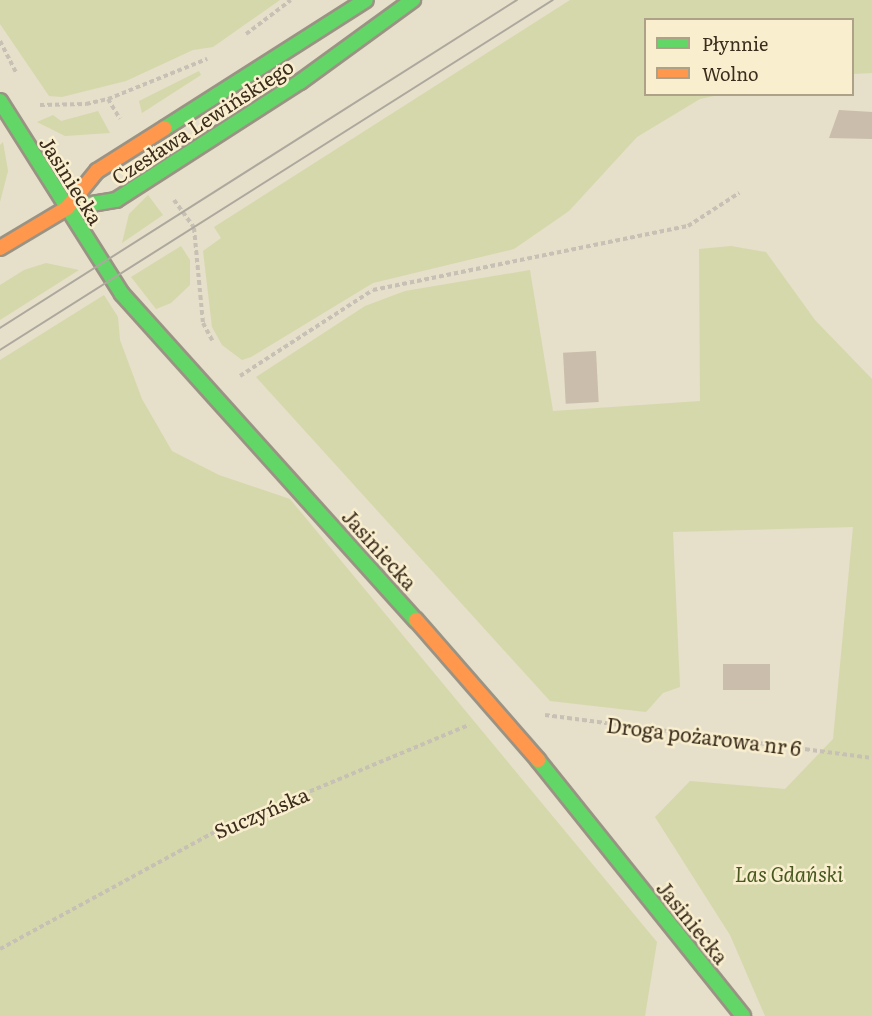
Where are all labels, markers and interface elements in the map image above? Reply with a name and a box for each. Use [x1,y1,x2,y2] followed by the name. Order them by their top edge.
[644,18,854,96] legend
[702,30,768,57] text: Płynnie
[107,53,297,189] street label: Czesława Lewińskiego
[702,60,759,87] text: Wolno
[35,131,109,229] street label: Jasiniecka
[338,504,422,594] street label: Jasiniecka
[605,712,803,760] street label: Droga pożarowa nr 6
[210,781,312,843] street label: Suczyńska
[735,861,843,885] park label: Las Gdański
[652,876,734,968] street label: Jasiniecka

